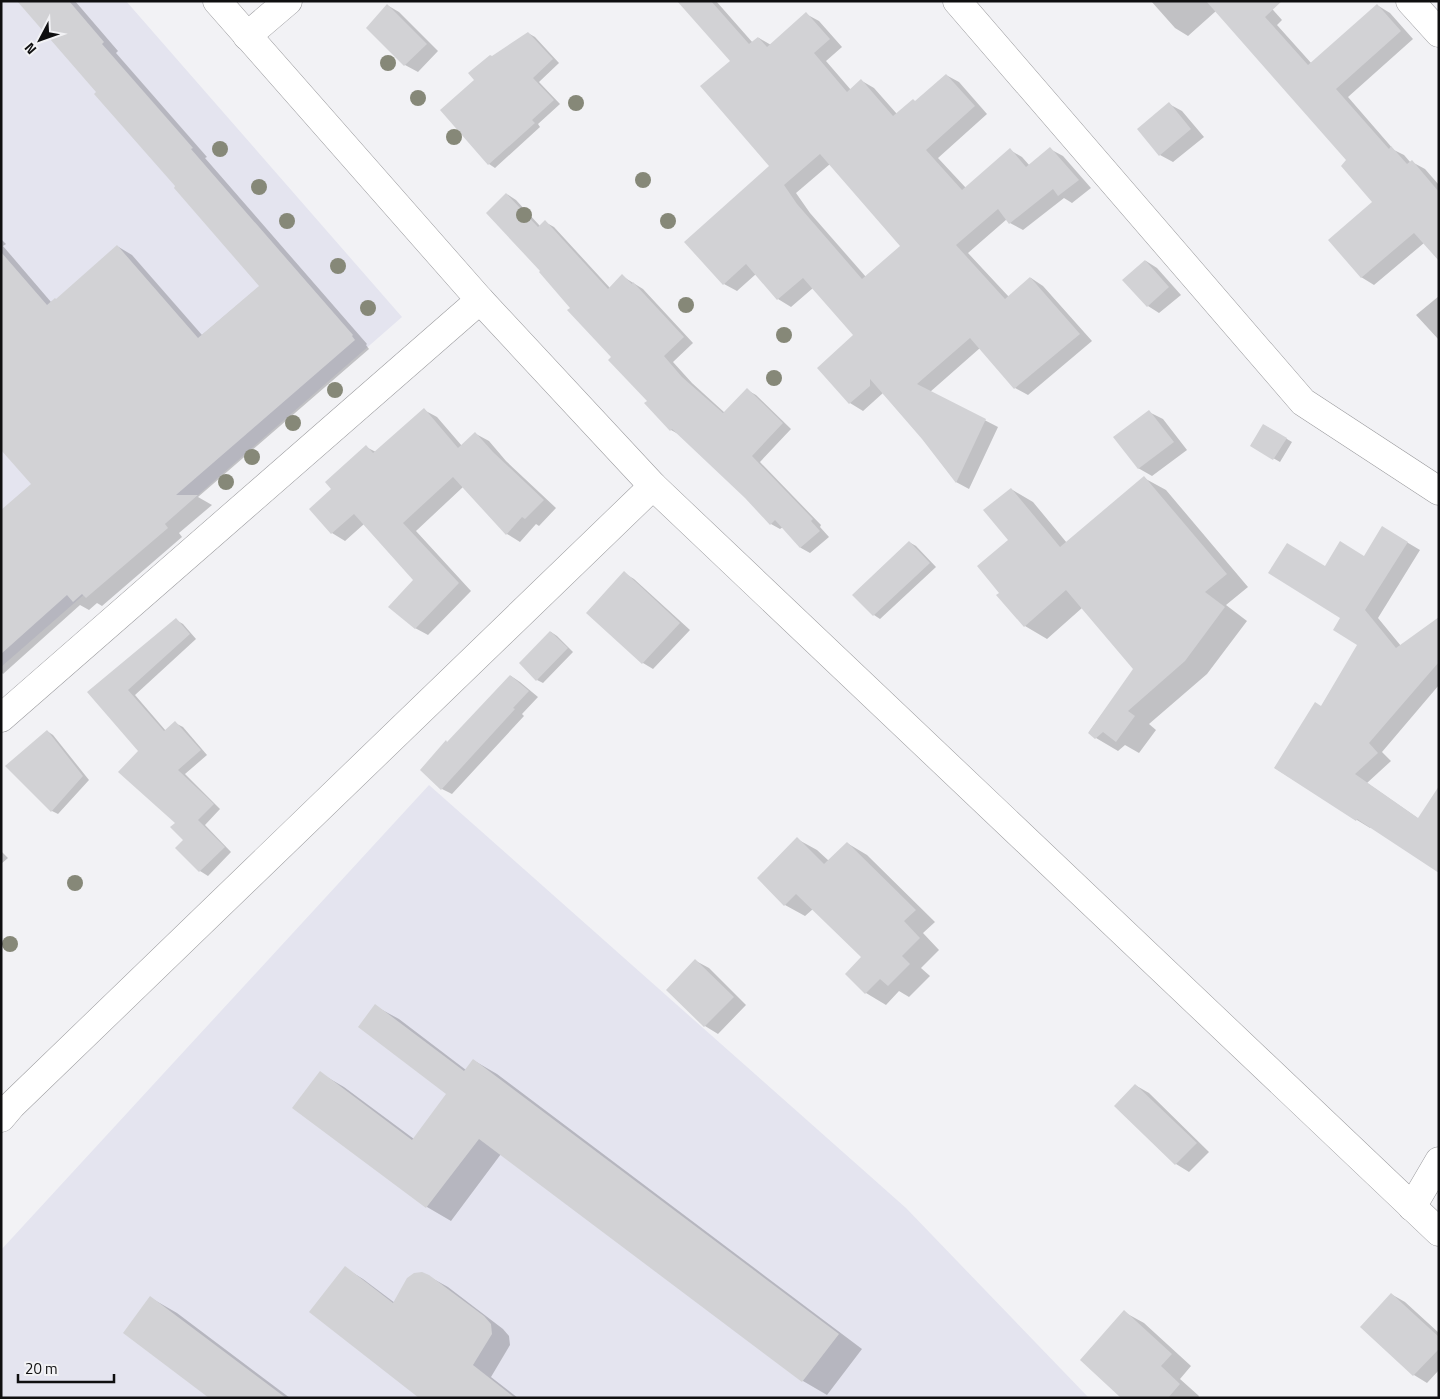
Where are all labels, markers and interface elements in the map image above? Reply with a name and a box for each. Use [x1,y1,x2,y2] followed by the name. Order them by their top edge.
[15,15,65,65] north arrow
[19,38,41,59] text: N
[18,1352,114,1384] scale bar
[25,1357,58,1380] text: 20 m

